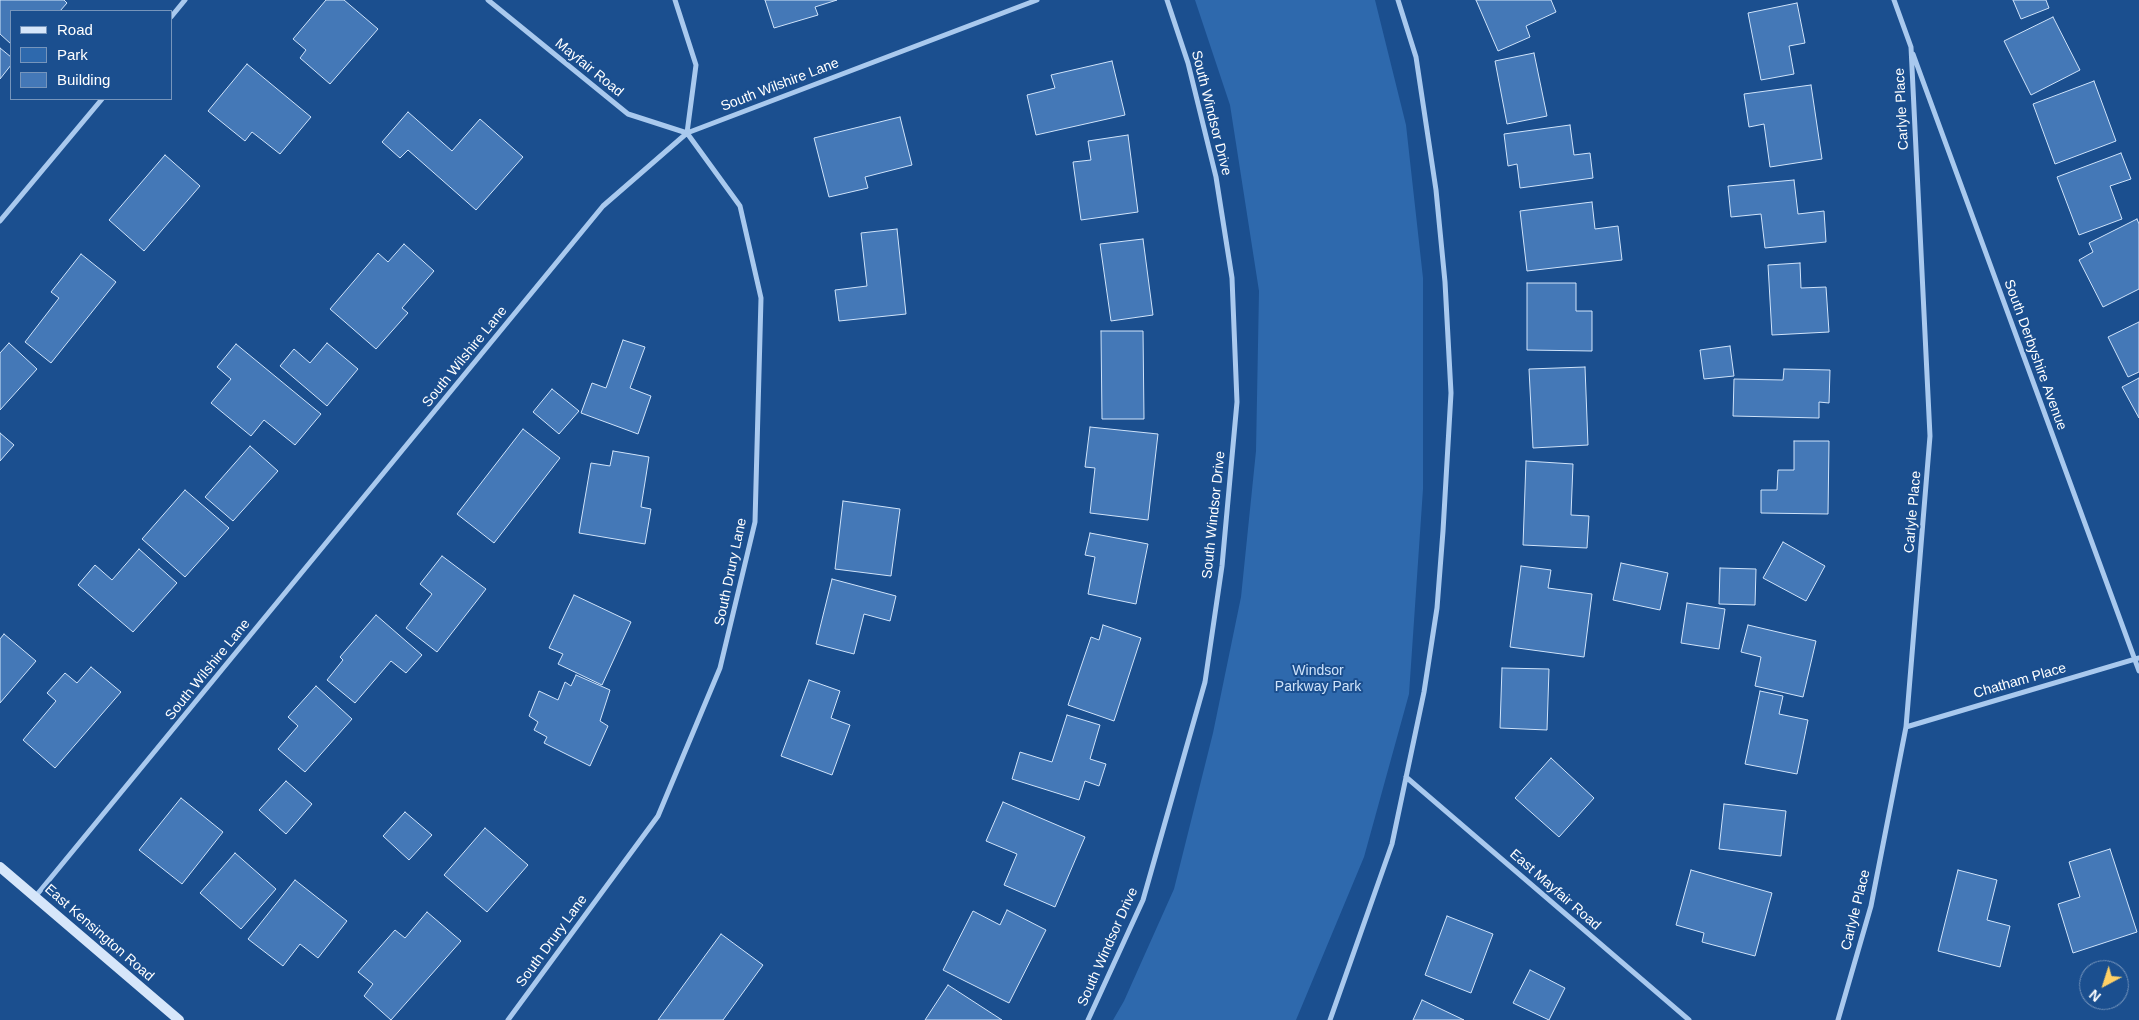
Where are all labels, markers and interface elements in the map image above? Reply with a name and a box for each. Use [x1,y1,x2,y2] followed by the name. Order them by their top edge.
[10,10,172,100] legend
[57,21,93,38] text: Road
[551,35,627,101] street label: Mayfair Road
[57,46,88,63] text: Park
[1187,49,1235,177] street label: South Windsor Drive
[719,55,841,115] street label: South Wilshire Lane
[1891,67,1913,151] street label: Carlyle Place
[57,71,110,88] text: Building
[2000,277,2070,433] street label: South Derbyshire Avenue
[419,303,511,411] street label: South Wilshire Lane
[1199,450,1229,580] street label: South Windsor Drive
[1901,470,1925,554] street label: Carlyle Place
[711,517,751,627] street label: South Drury Lane
[162,616,254,724] street label: South Wilshire Lane
[1972,660,2068,702] street label: Chatham Place
[1275,663,1361,696] park label: Windsor Parkway Park
[1506,846,1604,934] street label: East Mayfair Road
[1838,868,1874,952] street label: Carlyle Place
[41,881,157,985] street label: East Kensington Road
[1074,885,1142,1009] street label: South Windsor Drive
[513,892,591,990] street label: South Drury Lane
[2079,960,2129,1010] north arrow
[2086,986,2104,1005] text: N

